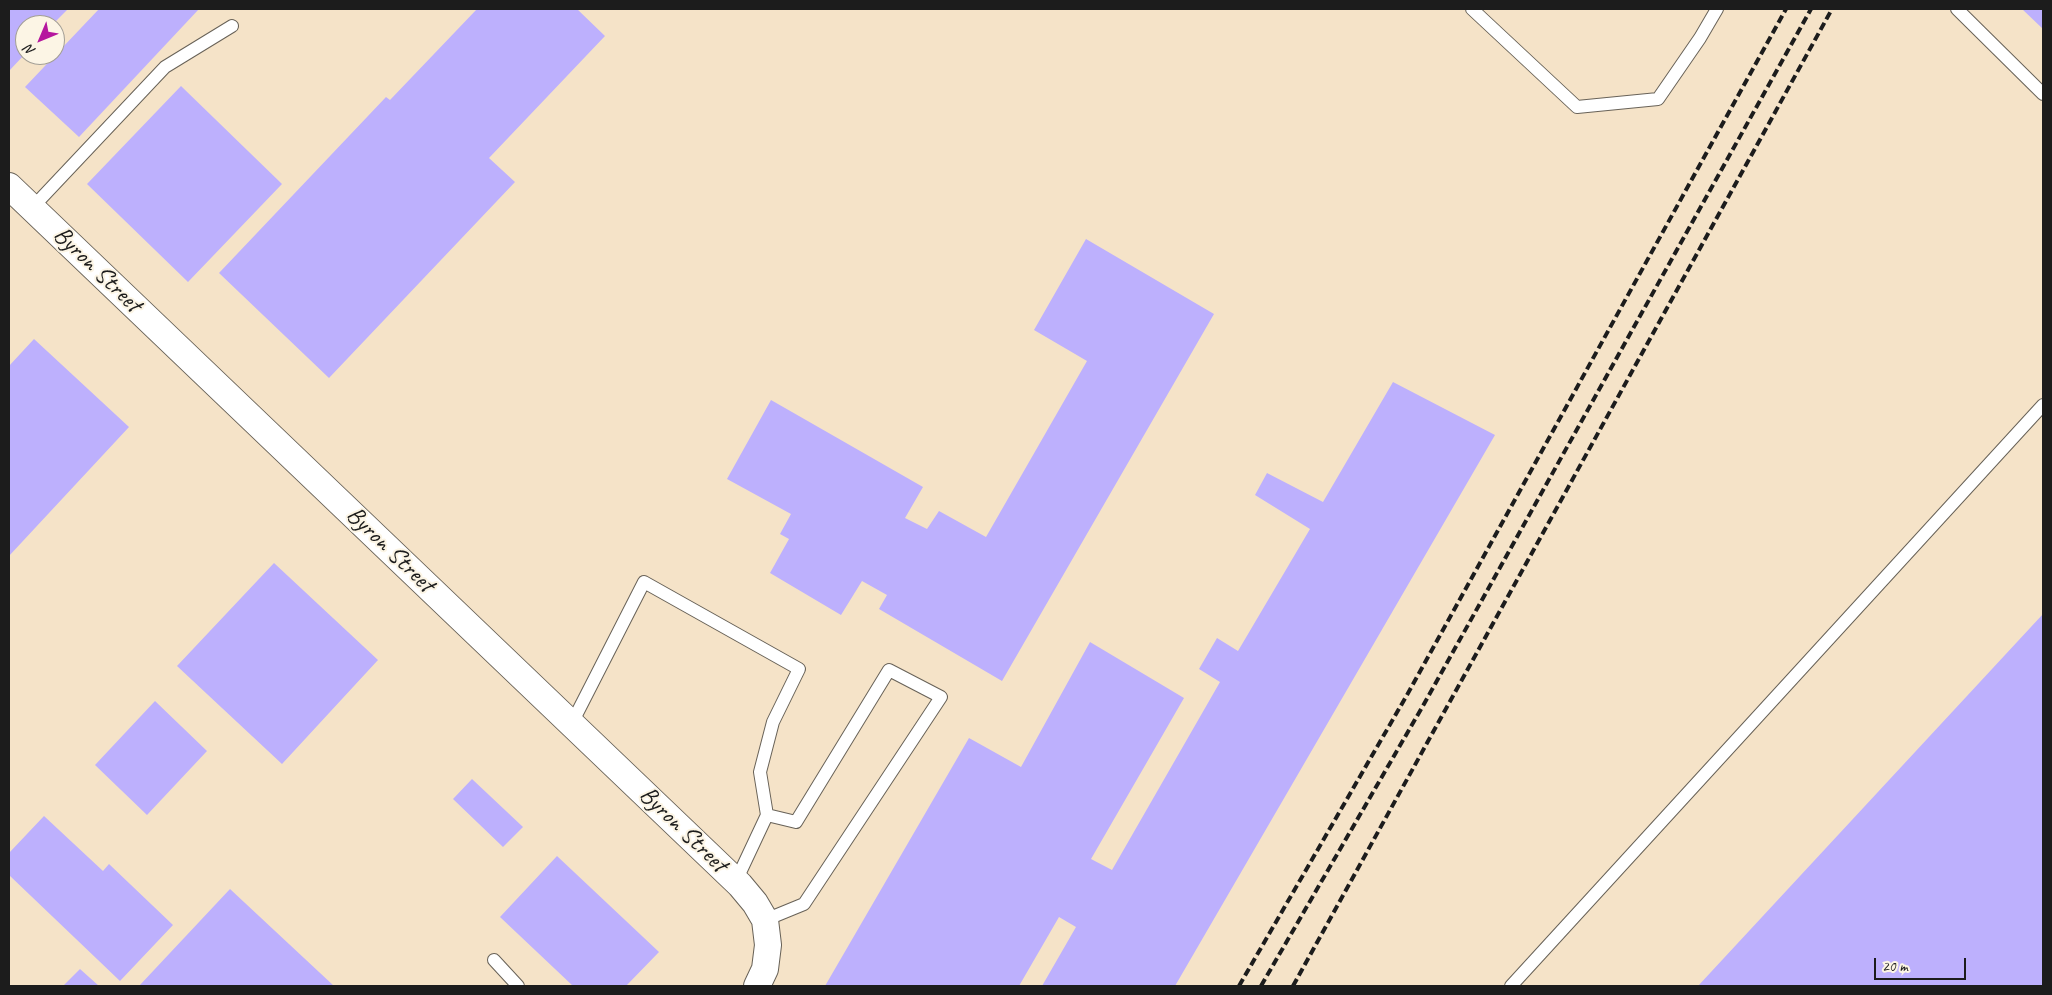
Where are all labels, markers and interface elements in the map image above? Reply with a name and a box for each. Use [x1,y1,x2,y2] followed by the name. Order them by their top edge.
[15,15,65,65] north arrow
[21,41,39,59] text: N
[47,221,147,319] street label: Byron Street
[340,501,440,599] street label: Byron Street
[633,781,733,879] street label: Byron Street
[1877,948,1970,980] scale bar
[1882,957,1908,976] text: 20 m

